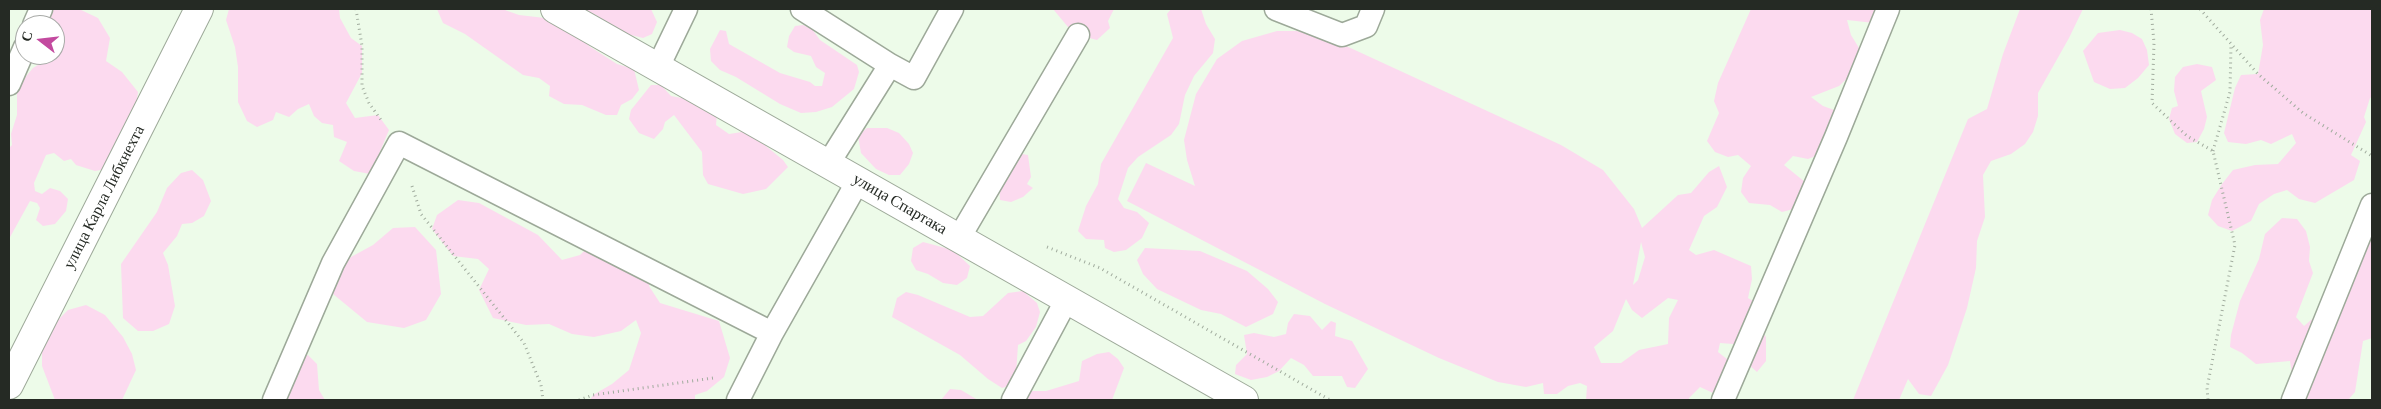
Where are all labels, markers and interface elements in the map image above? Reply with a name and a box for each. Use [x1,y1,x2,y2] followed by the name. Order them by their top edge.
[15,15,65,65] north arrow
[17,29,36,43] text: С
[59,122,149,272] street label: улица Карла Либкнехта
[849,169,951,239] street label: улица Спартака

